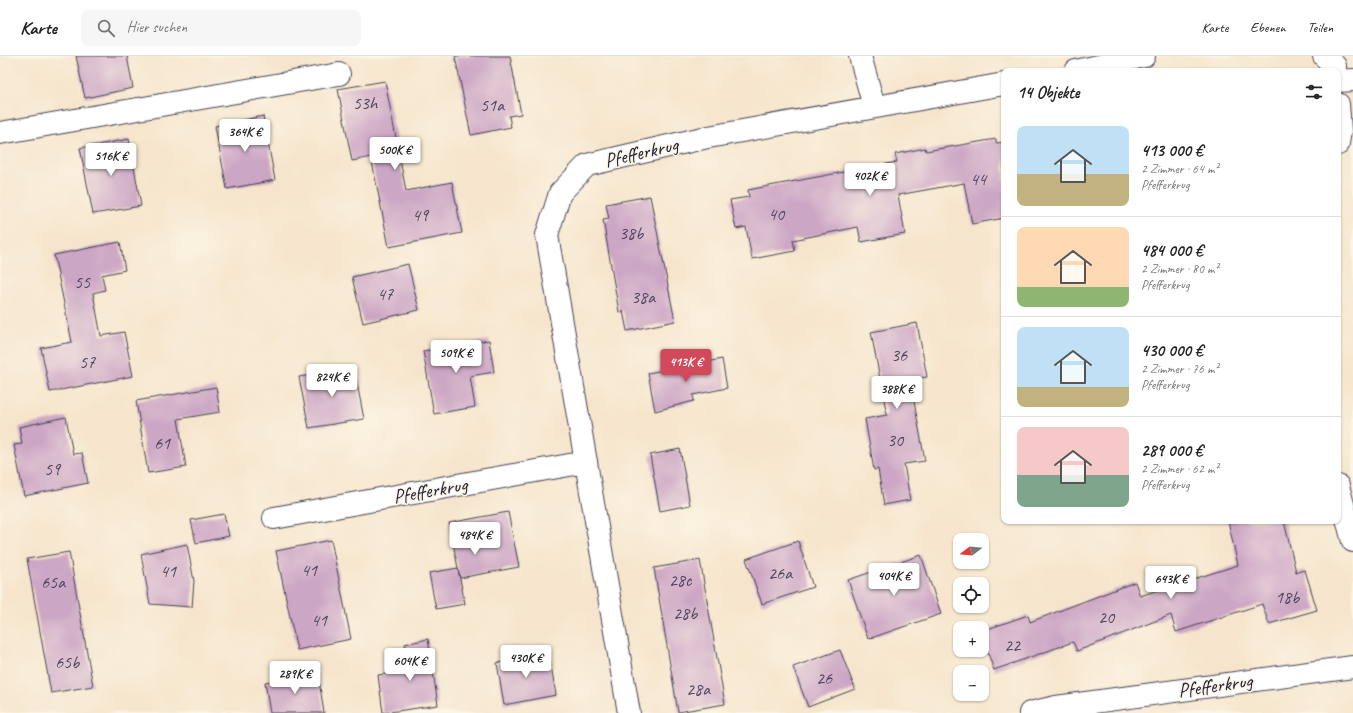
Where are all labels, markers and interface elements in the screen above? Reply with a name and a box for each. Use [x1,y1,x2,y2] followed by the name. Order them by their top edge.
[81,10,361,46] search box
[20,16,57,40] text: Karte
[95,17,117,39] icon: search
[127,18,187,37] text: Hier suchen
[1201,19,1228,36] text: Karte
[1250,19,1285,36] text: Ebenen
[1307,19,1333,36] text: Teilen
[1303,81,1325,103] icon: filters
[1017,82,1080,103] text: 14 Objekte
[353,92,379,114] house number: 53h
[480,94,505,116] house number: 51a
[212,119,278,153] pin: 364K €
[228,124,262,140] text: 364K €
[602,132,682,173] street label: Pfefferkrug
[362,137,428,171] pin: 500K €
[1141,140,1203,161] text: 413 000 €
[379,142,411,158] text: 500K €
[1049,142,1097,190] icon: home
[78,143,144,177] pin: 516K €
[94,148,128,164] text: 516K €
[1141,161,1218,177] text: 2 Zimmer · 64 m²
[837,163,903,197] pin: 402K €
[853,168,887,184] text: 402K €
[970,168,988,190] house number: 44
[1141,177,1189,193] text: Pfefferkrug
[768,203,786,225] house number: 40
[412,204,430,226] house number: 49
[619,222,644,244] house number: 38b
[1141,240,1203,261] text: 484 000 €
[1049,243,1097,291] icon: home
[1141,261,1218,277] text: 2 Zimmer · 80 m²
[74,271,91,293] house number: 55
[1141,277,1189,293] text: Pfefferkrug
[377,283,394,305] house number: 47
[631,286,656,308] house number: 38a
[423,340,489,374] pin: 509K €
[1141,340,1203,361] text: 430 000 €
[1049,343,1097,391] icon: home
[891,344,908,366] house number: 36
[440,345,472,361] text: 509K €
[653,349,719,383] pin: 413K €
[79,351,96,373] house number: 57
[669,354,703,370] text: 413K €
[1141,361,1218,377] text: 2 Zimmer · 76 m²
[299,364,365,398] pin: 824K €
[315,369,349,385] text: 824K €
[864,376,930,410] pin: 388K €
[1141,377,1189,393] text: Pfefferkrug
[880,381,914,397] text: 388K €
[887,429,905,451] house number: 30
[154,432,171,454] house number: 61
[1141,440,1203,461] text: 289 000 €
[1049,443,1097,491] icon: home
[44,458,62,480] house number: 59
[1141,461,1218,477] text: 2 Zimmer · 62 m²
[391,471,471,509] street label: Pfefferkrug
[1141,477,1189,493] text: Pfefferkrug
[442,522,508,556] pin: 484K €
[458,527,492,543] text: 484K €
[953,533,989,569] north arrow
[953,533,989,701] map controls
[301,559,318,581] house number: 41
[160,560,177,582] house number: 41
[768,562,793,584] house number: 26a
[861,563,927,597] pin: 404K €
[1138,566,1204,600] pin: 643K €
[877,568,911,584] text: 404K €
[669,569,693,591] house number: 28c
[41,571,66,593] house number: 65a
[1154,571,1188,587] text: 643K €
[953,577,989,613] button: locate
[1275,586,1300,608] house number: 18b
[673,602,698,624] house number: 28b
[1098,606,1116,628] house number: 20
[311,609,328,631] house number: 41
[953,621,989,657] button: +
[1004,634,1022,656] house number: 22
[493,645,559,679] pin: 430K €
[377,648,443,682] pin: 604K €
[509,650,543,666] text: 430K €
[55,651,80,673] house number: 65b
[393,653,427,669] text: 604K €
[262,661,328,695] pin: 289K €
[953,665,989,701] button: −
[279,666,312,682] text: 289K €
[816,667,833,689] house number: 26
[1176,668,1256,703] street label: Pfefferkrug
[686,678,711,700] house number: 28a

